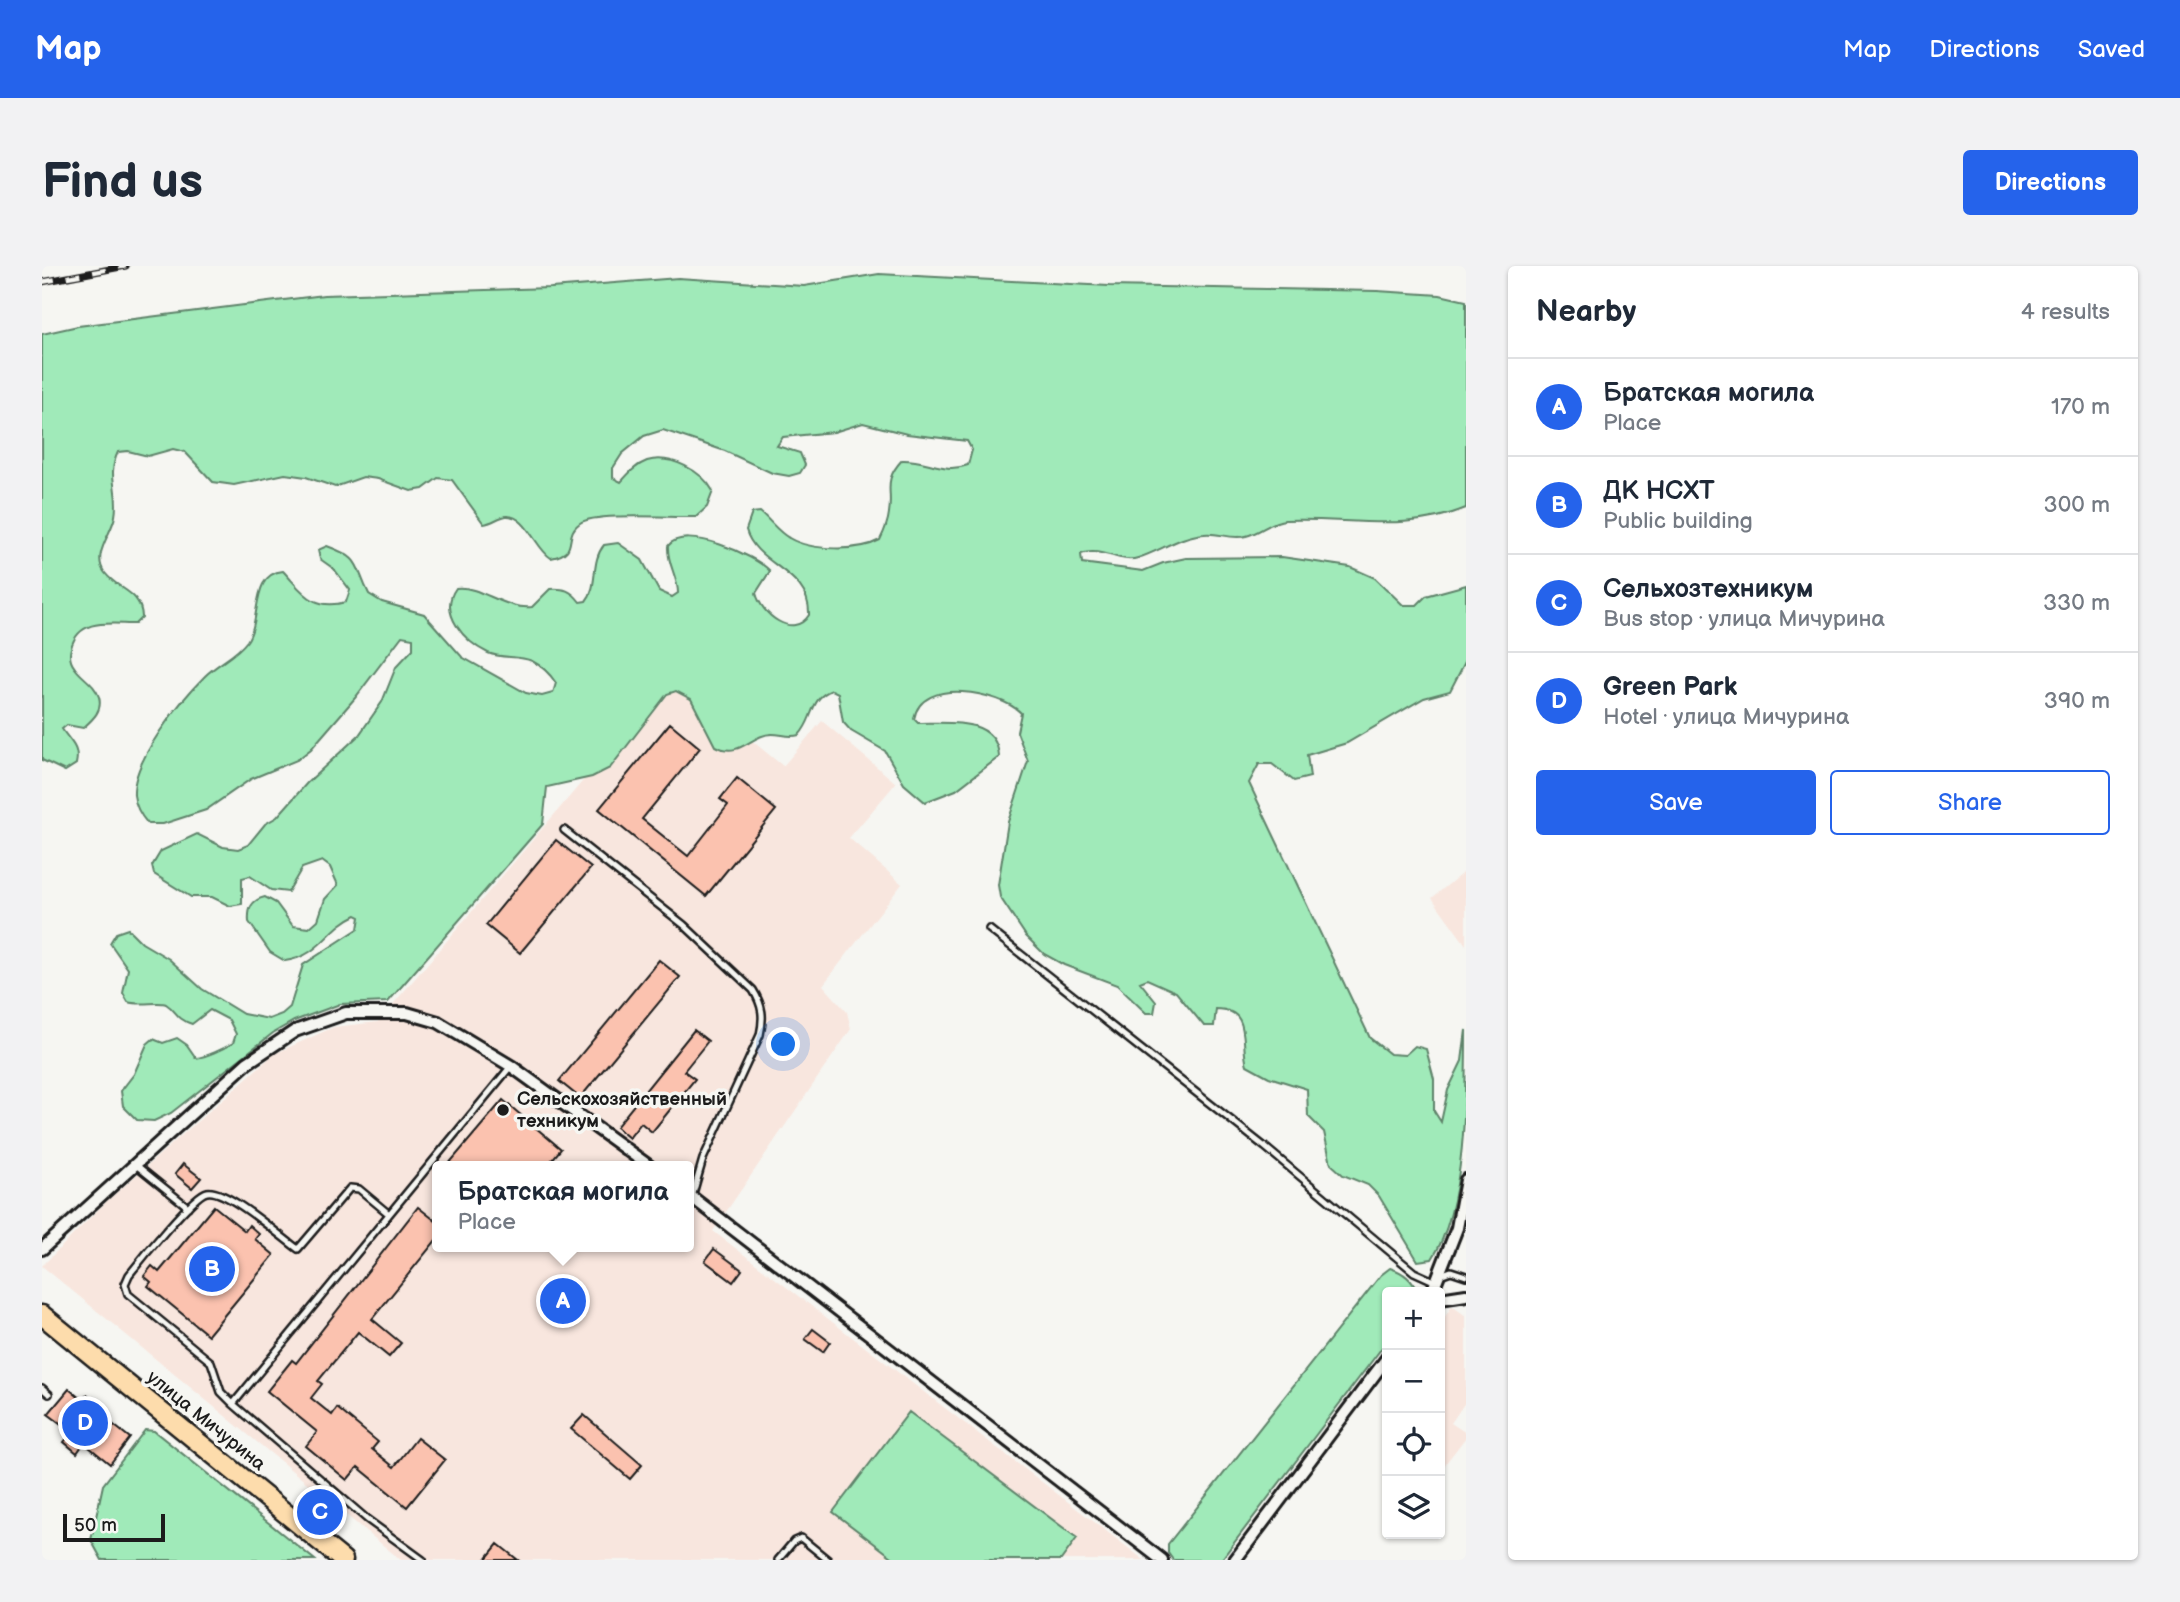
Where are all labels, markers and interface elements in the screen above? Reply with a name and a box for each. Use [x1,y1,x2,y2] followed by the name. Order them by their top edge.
[35,29,101,69] text: Map
[1843,35,1891,64] text: Map
[1929,35,2040,64] text: Directions
[2078,35,2145,64] text: Saved
[1963,150,2138,215] button: Directions
[42,153,203,212] text: Find us
[1536,294,1636,330] text: Nearby
[2021,298,2110,326] text: 4 results
[1603,378,1814,409] text: Братская могила
[1552,393,1566,421] text: A
[2051,393,2110,421] text: 170 m
[1603,409,1661,437] text: Place
[1603,476,1714,507] text: ДК НСХТ
[1551,491,1567,519] text: B
[2044,491,2110,519] text: 300 m
[1603,507,1753,535] text: Public building
[1603,574,1813,605] text: Сельхозтехникум
[1551,589,1567,617] text: C
[2043,589,2110,617] text: 330 m
[1603,605,1885,633] text: Bus stop · улица Мичурина
[1603,672,1737,703] text: Green Park
[1551,687,1567,715] text: D
[2044,687,2110,715] text: 390 m
[1603,703,1850,731] text: Hotel · улица Мичурина
[1536,770,1816,835] button: Save
[1830,770,2110,835] button: Share
[766,1027,800,1061] your location
[517,1088,727,1133] place label: Сельскохозяйственный техникум
[495,1102,511,1118] marker: Сельскохозяйственный техникум
[432,1161,694,1252] popup
[457,1177,669,1208] text: Братская могила
[457,1208,516,1236] text: Place
[189,1243,235,1295] pin: B
[540,1275,586,1327] pin: A
[1382,1287,1445,1539] map controls
[1382,1287,1445,1350] button: +
[1382,1350,1445,1413] button: −
[142,1366,270,1476] street label: улица Мичурина
[62,1397,108,1449] pin: D
[1382,1413,1445,1476] button: locate
[1382,1476,1445,1539] button: layers
[297,1486,343,1538] pin: C
[63,1511,164,1543] scale bar
[74,1514,117,1537] text: 50 m

